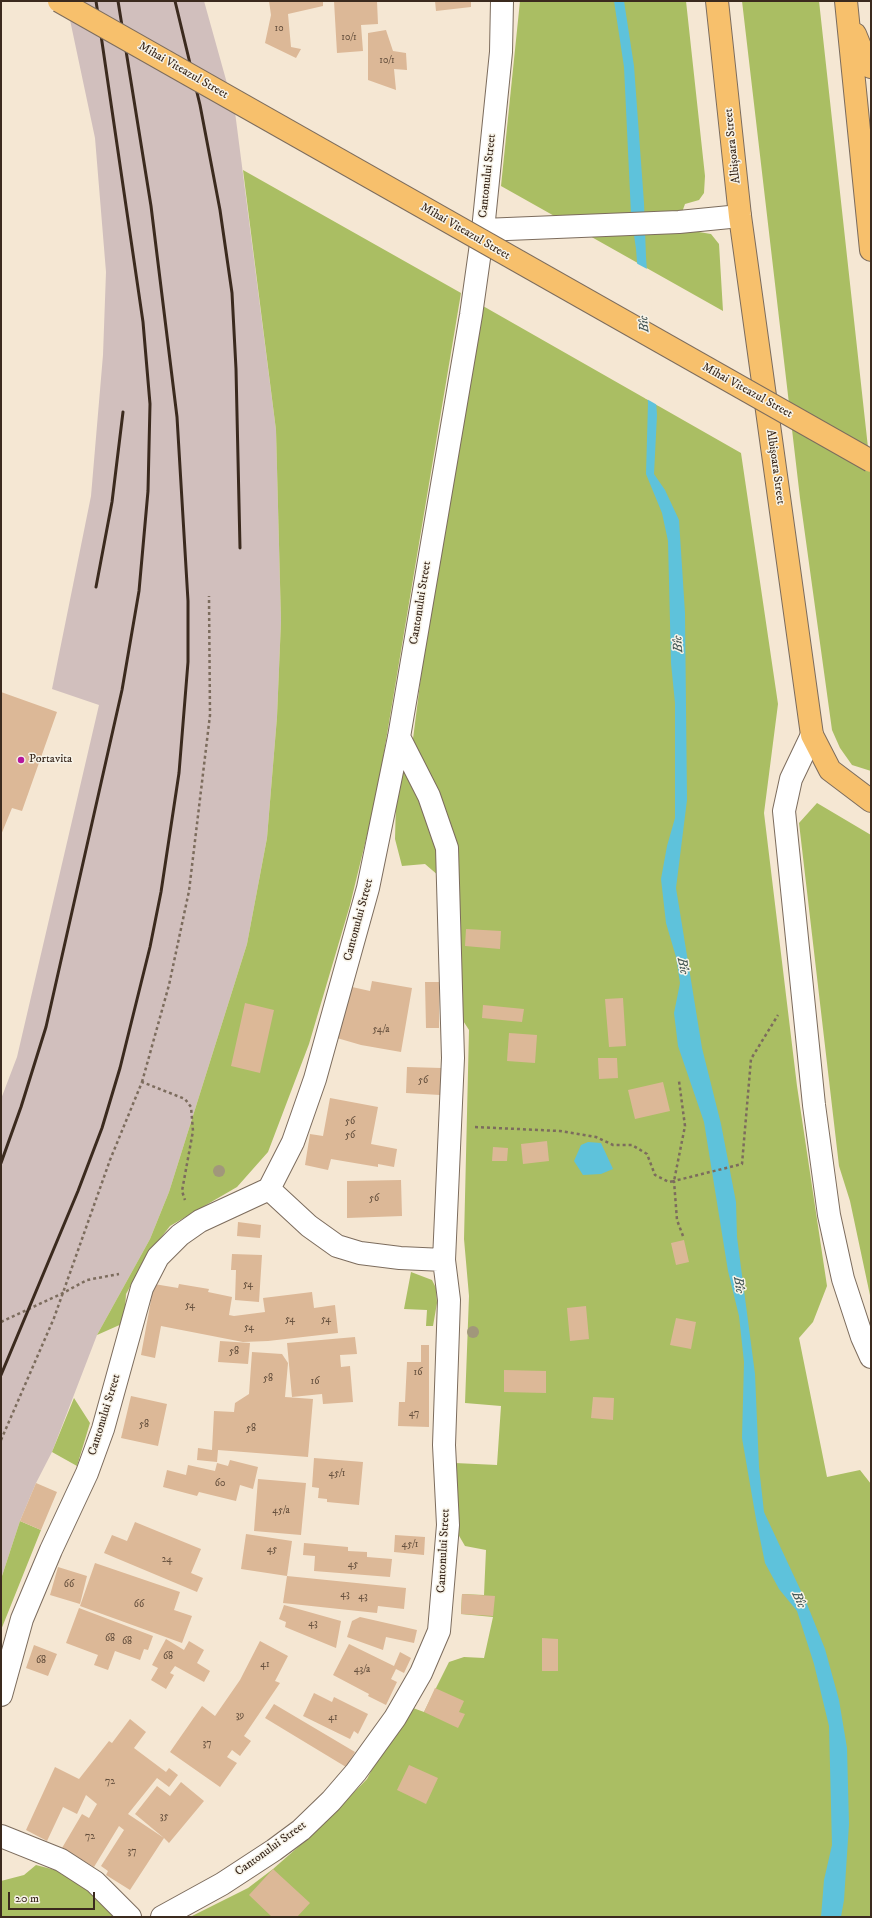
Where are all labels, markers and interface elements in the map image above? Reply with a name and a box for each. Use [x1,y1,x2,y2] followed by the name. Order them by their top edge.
[274,23,284,35] house number: 10
[341,32,357,44] house number: 10/1
[136,39,230,103] street label: Mihai Viteazul Street
[379,55,395,67] house number: 10/1
[722,108,744,184] street label: Albișoara Street
[476,133,500,219] street label: Cantonului Street
[418,200,512,264] street label: Mihai Viteazul Street
[637,315,653,333] water label: Bîc
[699,360,795,422] street label: Mihai Viteazul Street
[763,429,787,505] street label: Albișoara Street
[407,560,435,646] street label: Cantonului Street
[671,635,687,653] water label: Bîc
[29,753,72,767] place label: Portavita
[16,755,26,765] marker: Portavita
[341,877,377,963] street label: Cantonului Street
[673,957,691,975] water label: Bîc
[372,1024,390,1036] house number: 54/a
[418,1075,428,1087] house number: 56
[345,1116,355,1128] house number: 56
[345,1130,355,1142] house number: 56
[369,1193,379,1205] house number: 56
[729,1276,747,1294] water label: Bîc
[243,1279,253,1291] house number: 54
[185,1300,195,1312] house number: 54
[285,1314,295,1326] house number: 54
[321,1314,331,1326] house number: 54
[244,1322,254,1334] house number: 54
[229,1346,239,1358] house number: 58
[414,1367,422,1379] house number: 16
[86,1373,124,1457] street label: Cantonului Street
[263,1373,273,1385] house number: 58
[311,1376,319,1388] house number: 16
[409,1408,419,1420] house number: 47
[139,1419,149,1431] house number: 58
[246,1423,256,1435] house number: 58
[329,1468,345,1480] house number: 45/1
[215,1478,225,1490] house number: 60
[272,1505,290,1517] house number: 45/a
[435,1508,453,1594] street label: Cantonului Street
[402,1539,418,1551] house number: 45/1
[267,1544,277,1556] house number: 45
[162,1554,172,1566] house number: 24
[348,1559,358,1571] house number: 45
[64,1579,74,1591] house number: 66
[340,1589,350,1601] house number: 43
[788,1589,808,1611] water label: Bîc
[358,1591,368,1603] house number: 43
[134,1599,144,1611] house number: 66
[308,1618,318,1630] house number: 43
[105,1633,115,1645] house number: 68
[122,1636,132,1648] house number: 68
[163,1651,173,1663] house number: 68
[36,1655,46,1667] house number: 68
[260,1659,270,1671] house number: 41
[354,1664,370,1676] house number: 43/a
[236,1710,244,1722] house number: 39
[328,1712,338,1724] house number: 41
[203,1738,211,1750] house number: 37
[105,1776,115,1788] house number: 72
[160,1811,168,1823] house number: 35
[233,1818,309,1880] street label: Cantonului Street
[85,1831,95,1843] house number: 72
[128,1846,136,1858] house number: 37
[10,1884,97,1910] scale bar
[15,1891,39,1906] text: 20 m

